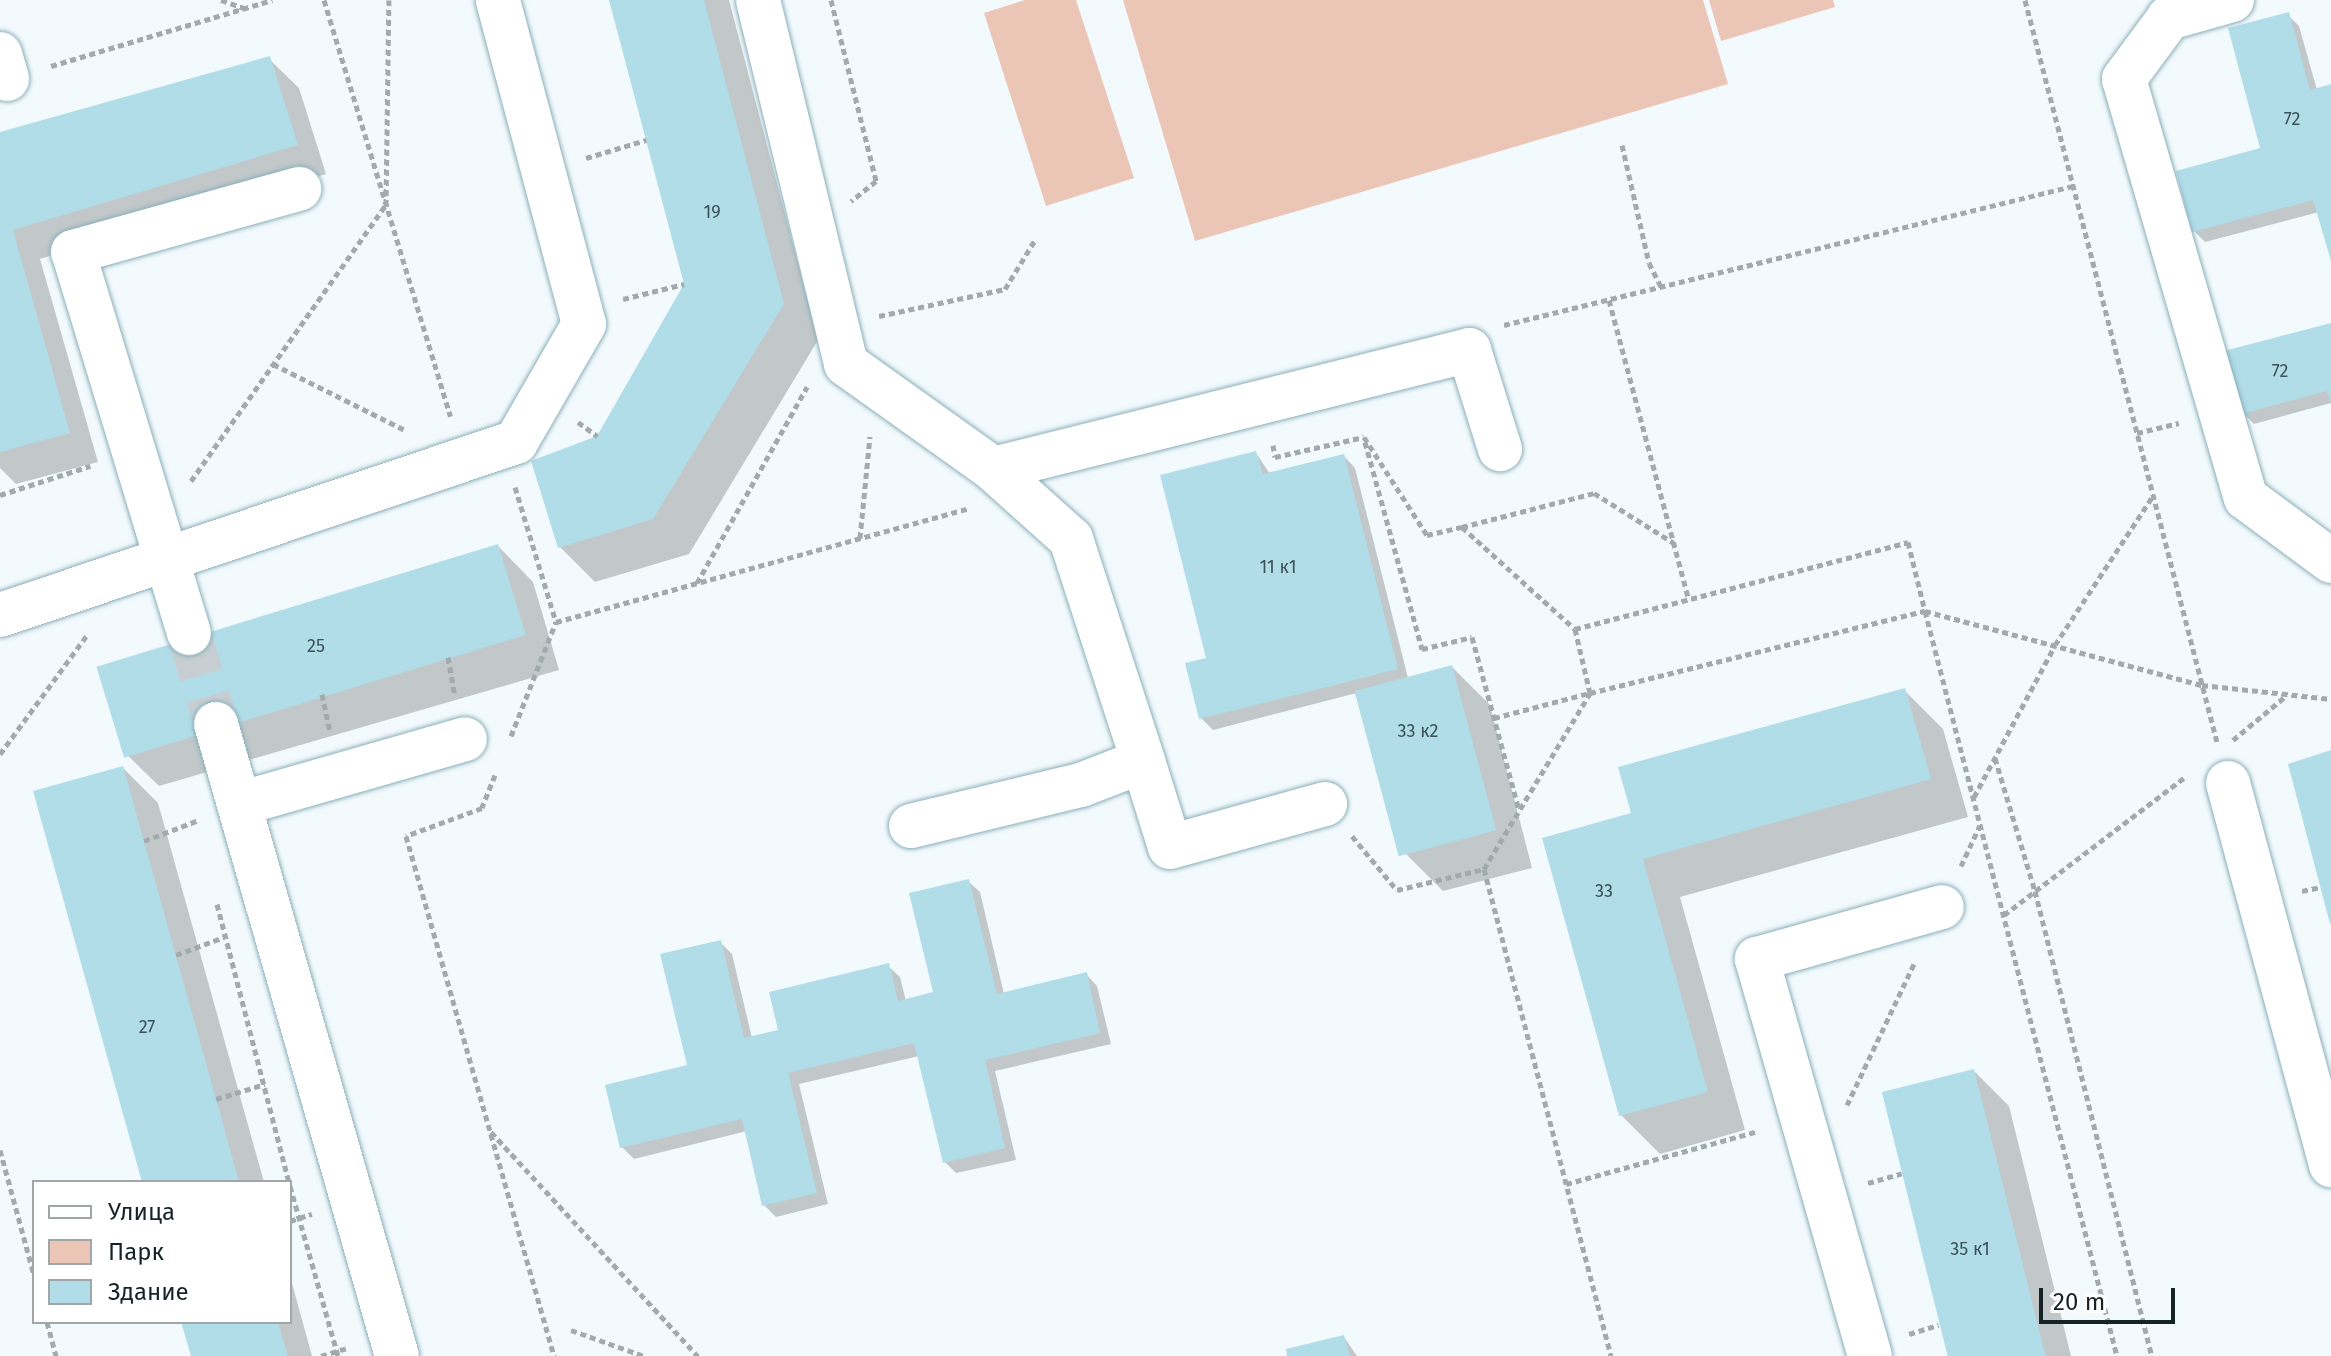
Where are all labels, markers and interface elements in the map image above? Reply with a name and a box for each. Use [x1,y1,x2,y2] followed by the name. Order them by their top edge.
[2284,108,2300,130] house number: 72
[703,201,721,223] house number: 19
[2272,360,2288,382] house number: 72
[1260,556,1296,578] house number: 11 к1
[307,635,325,657] house number: 25
[1398,720,1438,742] house number: 33 к2
[1595,880,1613,902] house number: 33
[139,1016,155,1038] house number: 27
[32,1180,292,1324] legend
[108,1198,175,1226] text: Улица
[108,1238,164,1266] text: Парк
[1950,1238,1990,1260] house number: 35 к1
[2043,1272,2179,1322] scale bar
[108,1278,189,1306] text: Здание
[2053,1288,2105,1316] text: 20 m

